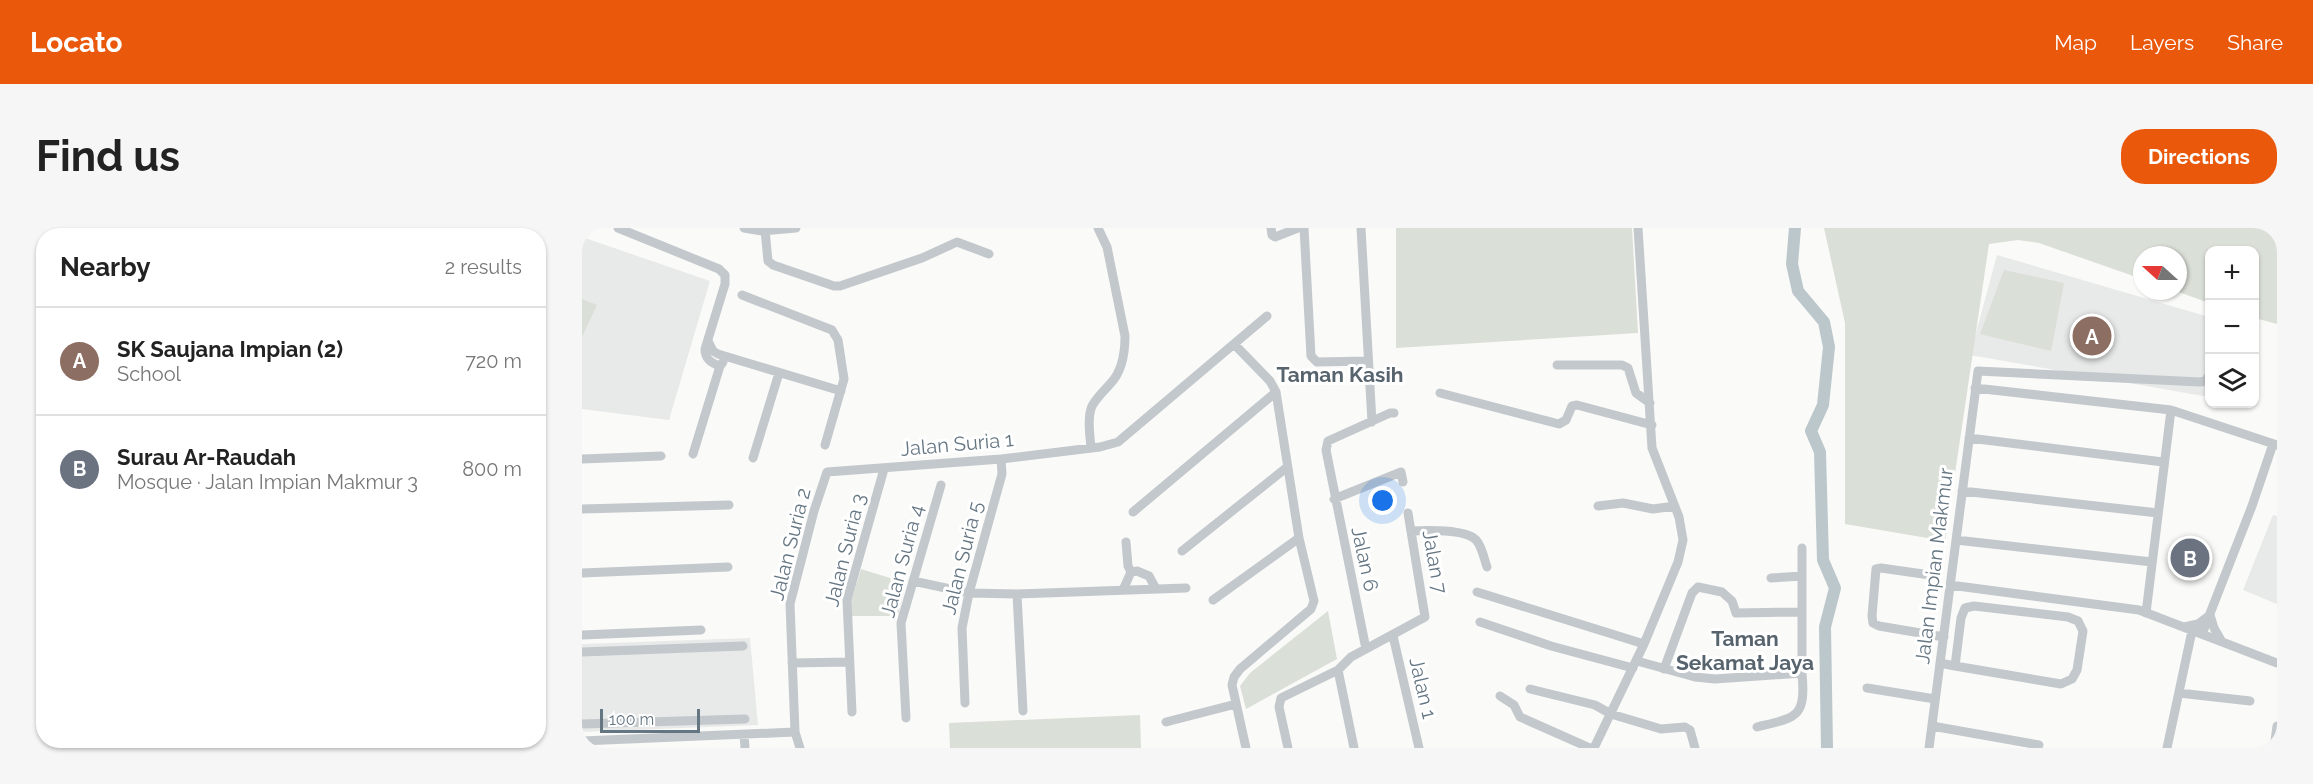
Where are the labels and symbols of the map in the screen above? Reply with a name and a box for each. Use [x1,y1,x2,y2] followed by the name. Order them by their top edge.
[2133,246,2187,300] north arrow
[2072,314,2112,358] pin: A
[1276,362,1404,387] district label: Taman Kasih
[899,427,1015,461] street label: Jalan Suria 1
[1910,467,1958,665] street label: Jalan Impian Makmur
[764,485,816,603] street label: Jalan Suria 2
[1368,486,1397,515] your location
[819,491,871,609] street label: Jalan Suria 3
[936,499,988,617] street label: Jalan Suria 5
[875,502,929,620] street label: Jalan Suria 4
[1346,524,1384,594] street label: Jalan 6
[1418,528,1452,596] street label: Jalan 7
[2170,536,2210,580] pin: B
[1676,626,1814,675] district label: Taman Sekamat Jaya
[1404,655,1442,721] street label: Jalan 1
[600,706,700,733] scale bar

